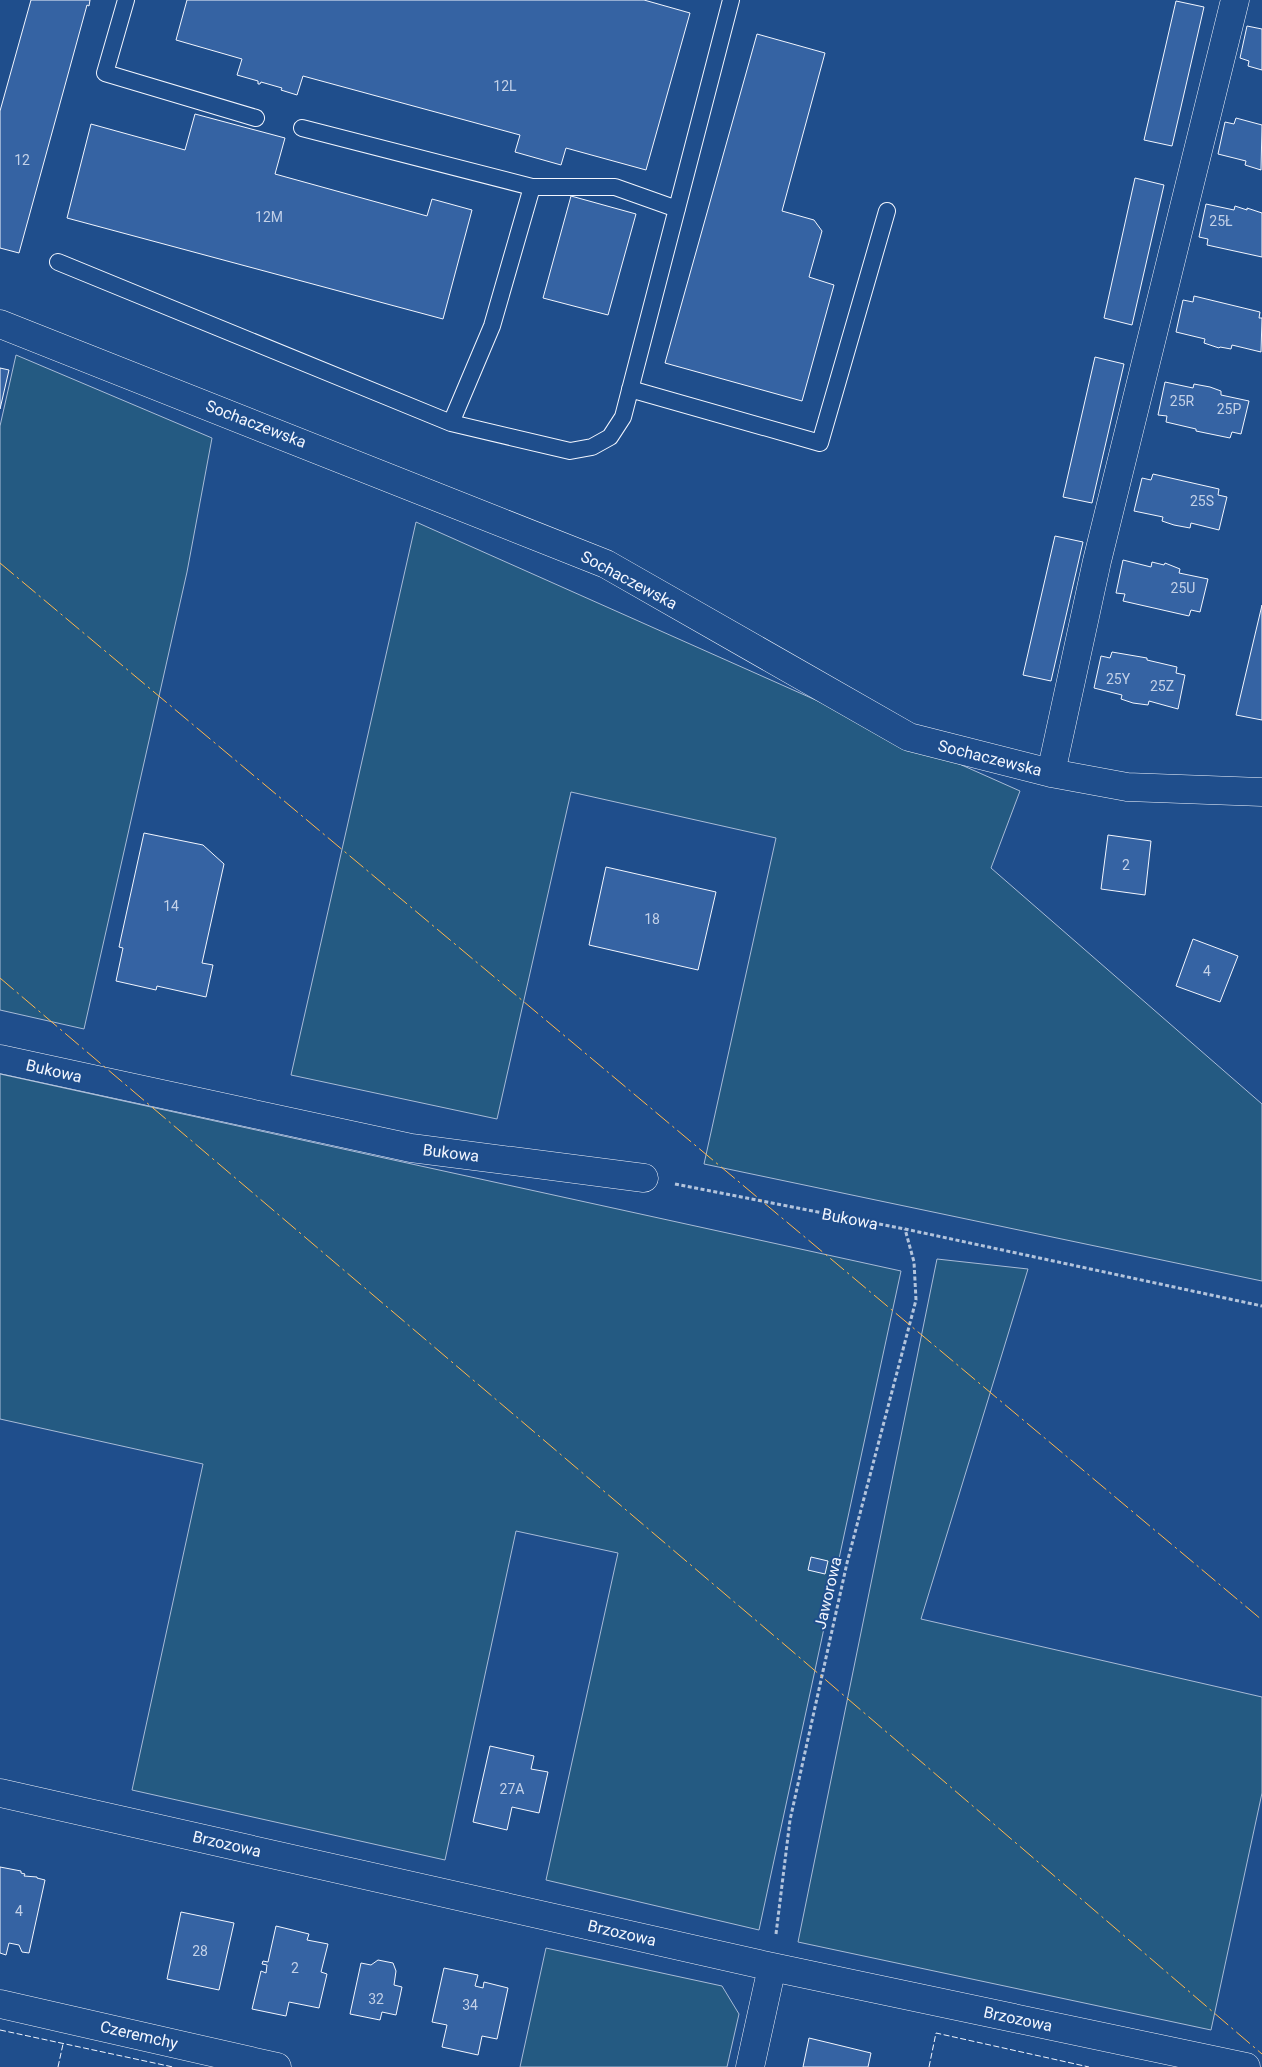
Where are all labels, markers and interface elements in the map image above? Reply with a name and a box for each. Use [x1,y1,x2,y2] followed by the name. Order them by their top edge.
[493,78,517,94] house number: 12L
[14,152,30,168] house number: 12
[255,209,283,225] house number: 12M
[1209,213,1233,229] house number: 25Ł
[1170,393,1195,409] house number: 25R
[203,396,309,452] street label: Sochaczewska
[1217,401,1241,417] house number: 25P
[1190,493,1214,509] house number: 25S
[578,547,680,613] street label: Sochaczewska
[1171,580,1195,596] house number: 25U
[1106,671,1131,687] house number: 25Y
[1150,678,1174,694] house number: 25Z
[936,736,1044,780] street label: Sochaczewska
[1122,857,1130,873] house number: 2
[163,898,179,914] house number: 14
[644,911,660,927] house number: 18
[1203,963,1211,979] house number: 4
[24,1055,84,1087] street label: Bukowa
[422,1140,480,1166] street label: Bukowa
[820,1204,880,1234] street label: Bukowa
[810,1555,846,1631] street label: Jaworowa
[500,1781,524,1797] house number: 27A
[191,1827,263,1861] street label: Brzozowa
[15,1903,23,1919] house number: 4
[586,1916,658,1950] street label: Brzozowa
[192,1943,208,1959] house number: 28
[291,1960,299,1976] house number: 2
[368,1991,384,2007] house number: 32
[462,1997,478,2013] house number: 34
[982,2002,1054,2036] street label: Brzozowa
[98,2017,180,2053] street label: Czeremchy

